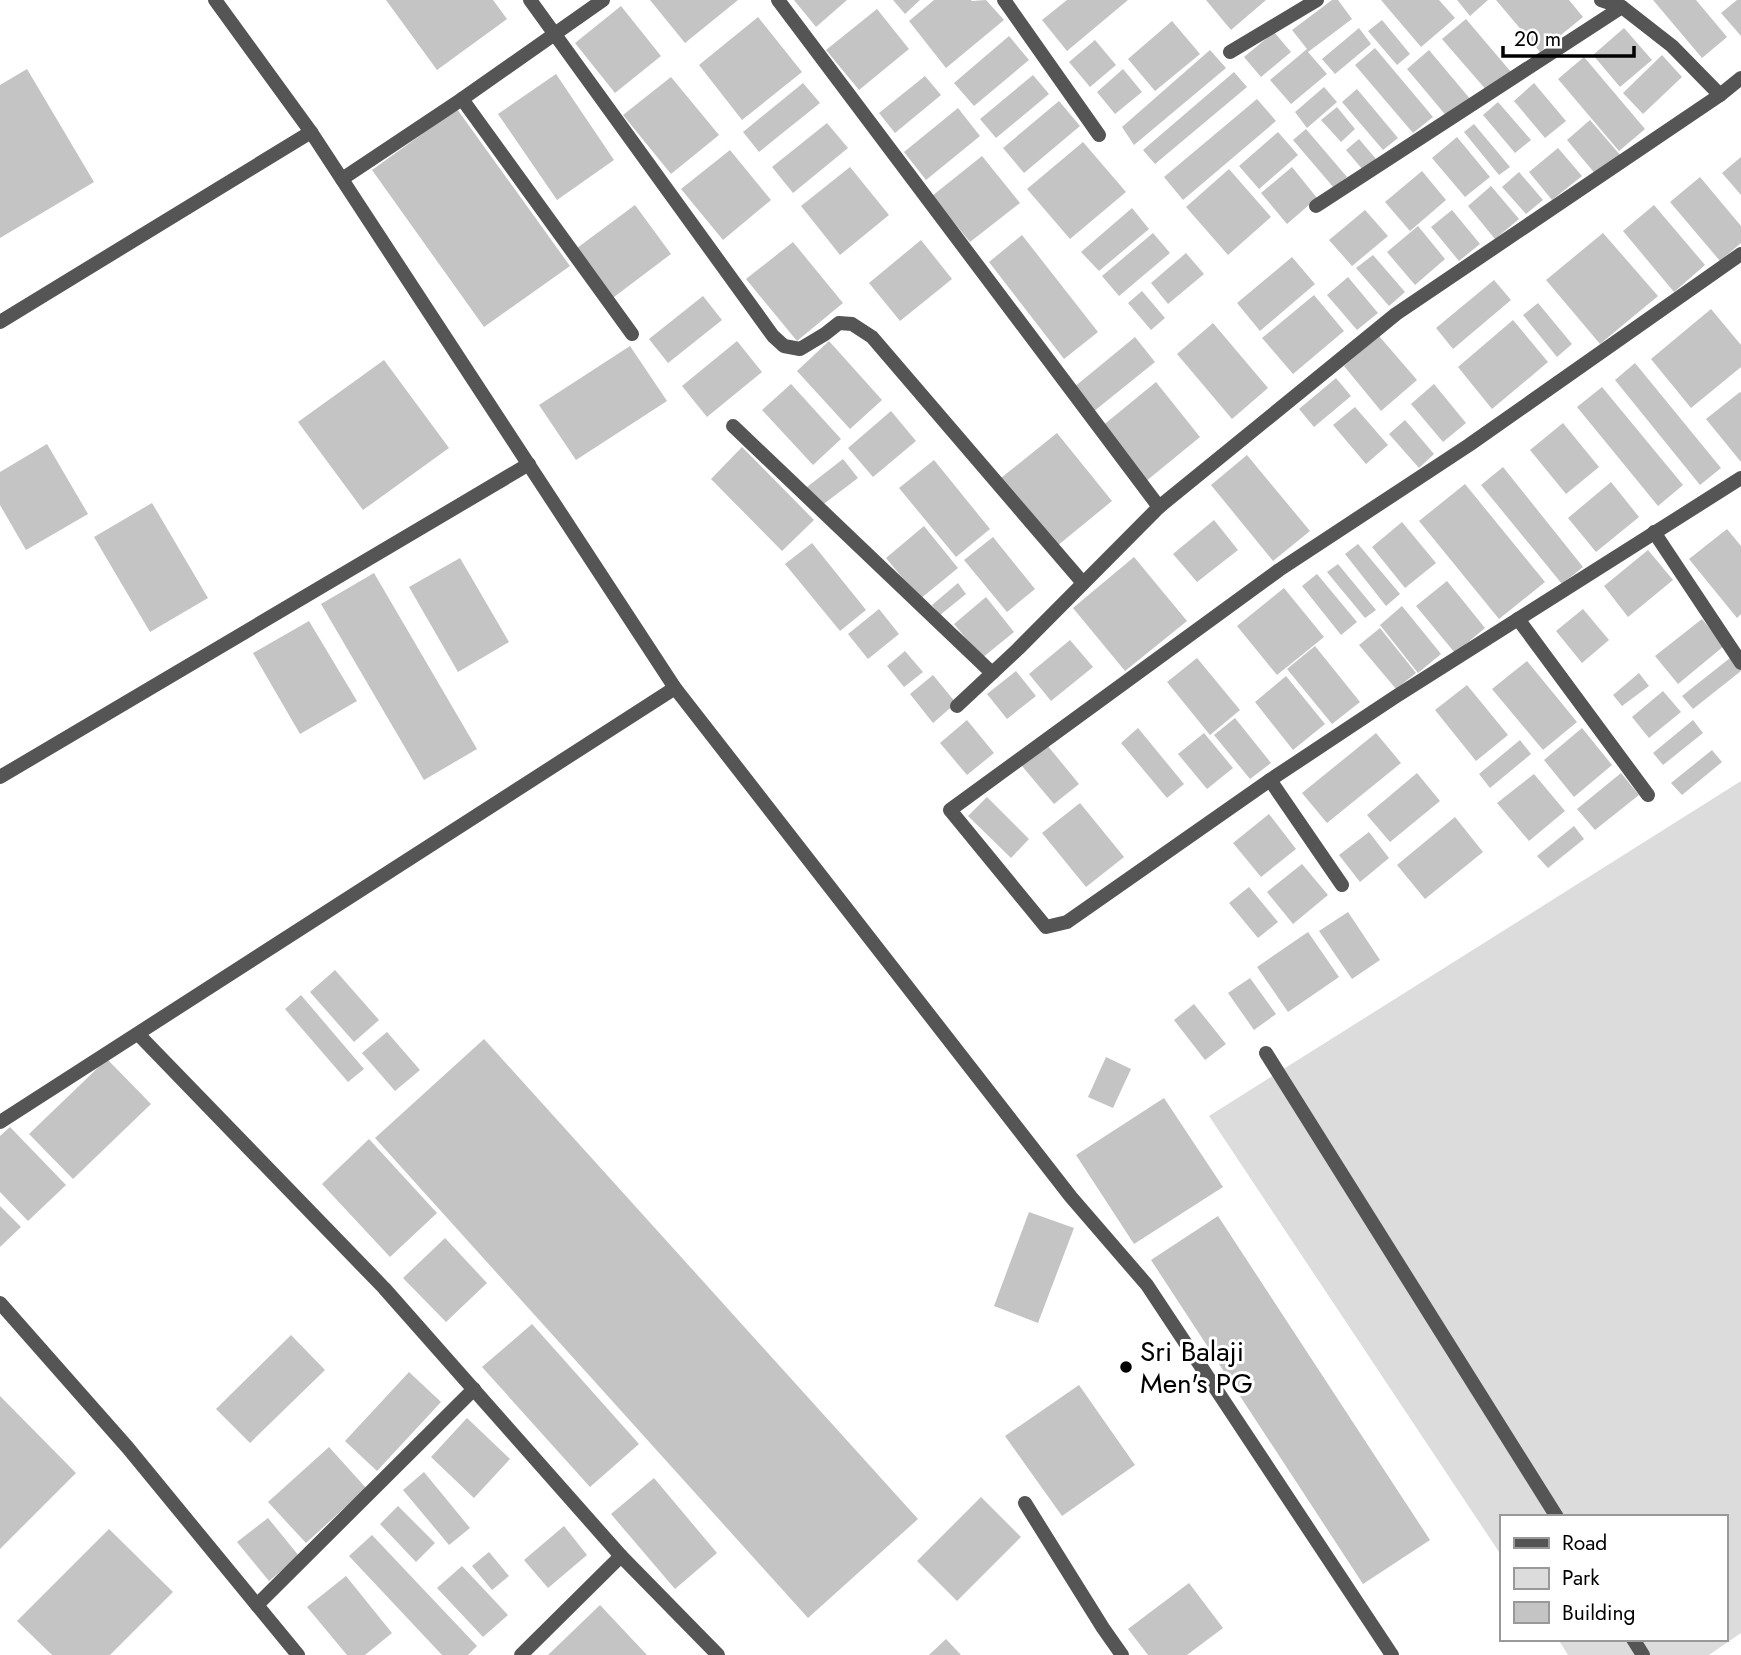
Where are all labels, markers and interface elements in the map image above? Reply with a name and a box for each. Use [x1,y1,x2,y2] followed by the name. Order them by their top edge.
[1503,14,1634,58] scale bar
[1514,24,1561,54] text: 20 m
[1140,1331,1253,1404] place label: Sri Balaji Men's PG
[1118,1359,1134,1375] marker: Sri Balaji Men's PG
[1500,1515,1727,1641] legend
[1562,1528,1607,1558] text: Road
[1562,1563,1600,1593] text: Park
[1562,1598,1635,1628] text: Building

